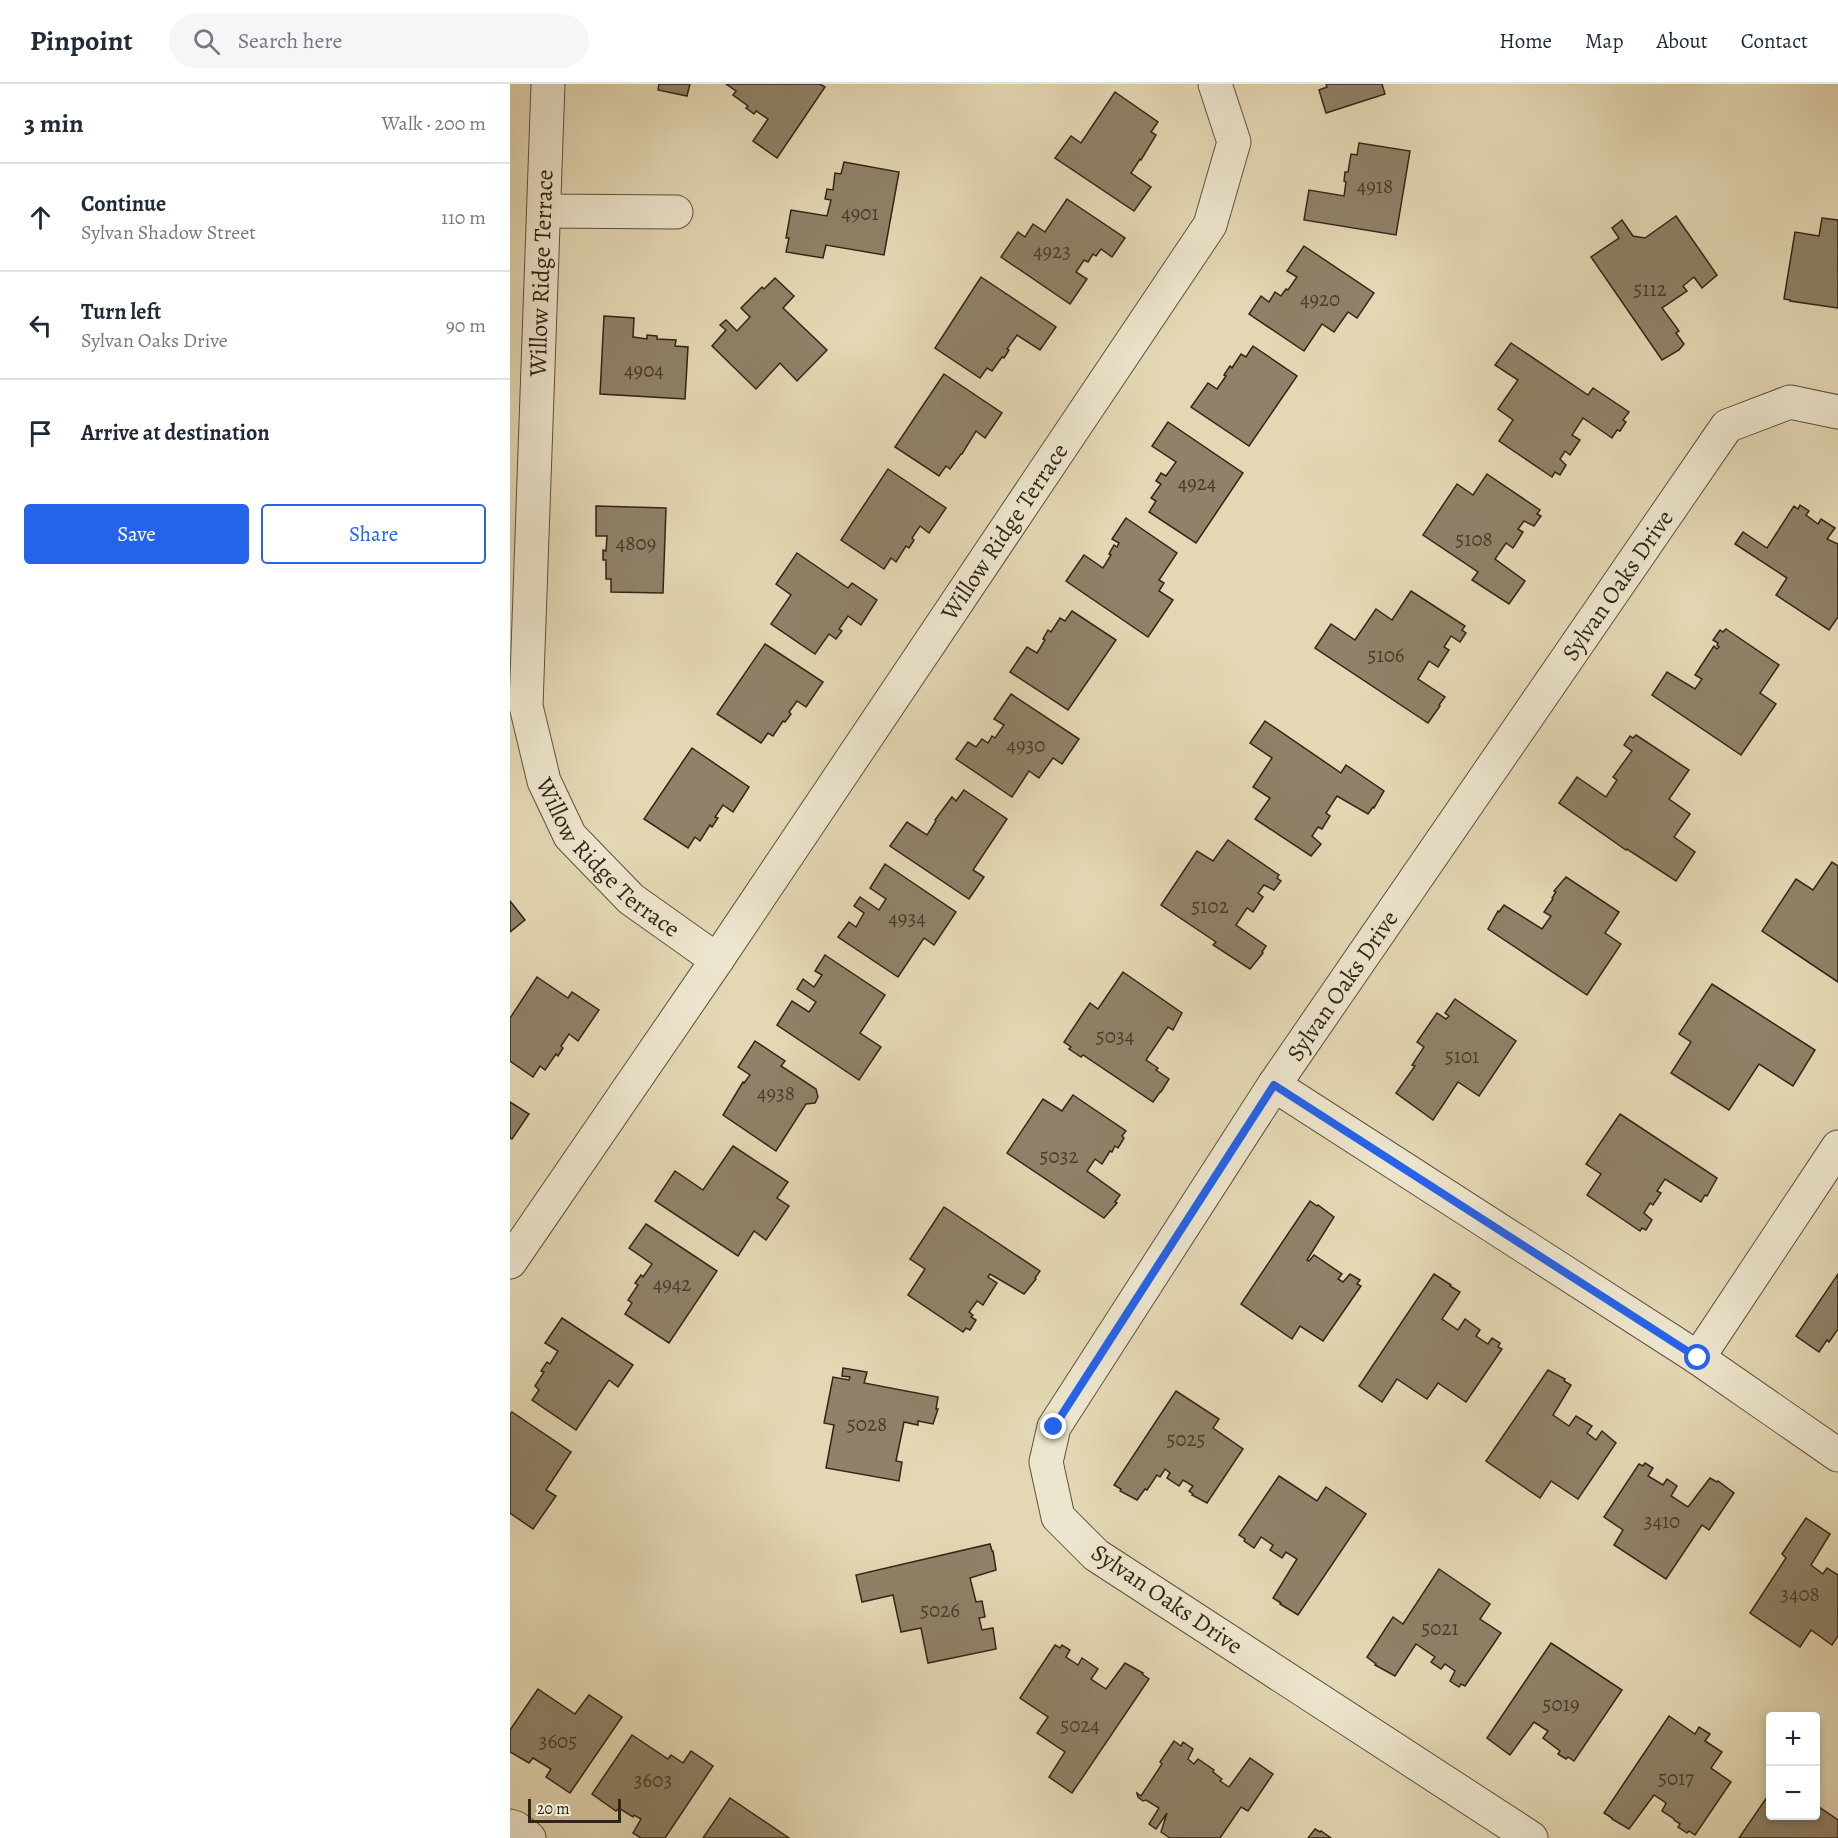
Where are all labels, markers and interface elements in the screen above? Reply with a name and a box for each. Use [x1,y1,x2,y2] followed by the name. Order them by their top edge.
[169,14,589,68] search box
[30,22,133,60] text: Pinpoint
[190,25,223,58] icon: search
[238,26,342,56] text: Search here
[1499,27,1552,55] text: Home
[1585,27,1623,55] text: Map
[1656,27,1708,55] text: About
[1741,27,1808,55] text: Contact
[24,106,84,141] text: 3 min
[382,110,486,137] text: Walk · 200 m
[521,169,561,378] street label: Willow Ridge Terrace
[1357,172,1393,200] house number: 4918
[81,189,166,219] text: Continue
[841,199,879,227] house number: 4901
[24,201,57,234] icon: ahead
[441,204,486,231] text: 110 m
[81,219,256,246] text: Sylvan Shadow Street
[1033,237,1071,265] house number: 4923
[1633,275,1667,303] house number: 5112
[1300,285,1340,313] house number: 4920
[81,297,161,327] text: Turn left
[24,309,57,342] icon: left
[446,312,486,339] text: 90 m
[81,327,228,354] text: Sylvan Oaks Drive
[624,356,664,384] house number: 4904
[24,417,57,450] icon: arrive
[81,418,270,448] text: Arrive at destination
[933,437,1075,627] street label: Willow Ridge Terrace
[1178,469,1216,497] house number: 4924
[24,504,249,564] button: Save
[261,504,486,564] button: Share
[1554,504,1681,667] street label: Sylvan Oaks Drive
[1455,525,1493,553] house number: 5108
[616,529,656,557] house number: 4809
[1367,641,1405,669] house number: 5106
[1007,731,1046,759] house number: 4930
[528,771,686,945] street label: Willow Ridge Terrace
[1191,892,1229,920] house number: 5102
[888,904,926,932] house number: 4934
[1279,904,1405,1067] street label: Sylvan Oaks Drive
[1096,1022,1134,1050] house number: 5034
[1445,1042,1479,1070] house number: 5101
[757,1079,795,1107] house number: 4938
[1040,1142,1078,1170] house number: 5032
[653,1270,691,1298] house number: 4942
[1684,1344,1710,1370] route start
[847,1410,887,1438] house number: 5028
[1040,1413,1066,1439] route end
[1166,1425,1206,1453] house number: 5025
[1644,1507,1680,1535] house number: 3410
[1085,1536,1249,1662] street label: Sylvan Oaks Drive
[1780,1580,1820,1608] house number: 3408
[920,1596,960,1624] house number: 5026
[1421,1614,1459,1642] house number: 5021
[1543,1690,1579,1718] house number: 5019
[1060,1711,1100,1739] house number: 5024
[1766,1712,1820,1820] map controls
[1766,1712,1820,1766] button: +
[539,1727,577,1755] house number: 3605
[1658,1764,1694,1792] house number: 5017
[634,1766,672,1794] house number: 3603
[1766,1766,1820,1820] button: −
[528,1796,621,1824] scale bar
[537,1798,570,1820] text: 20 m

